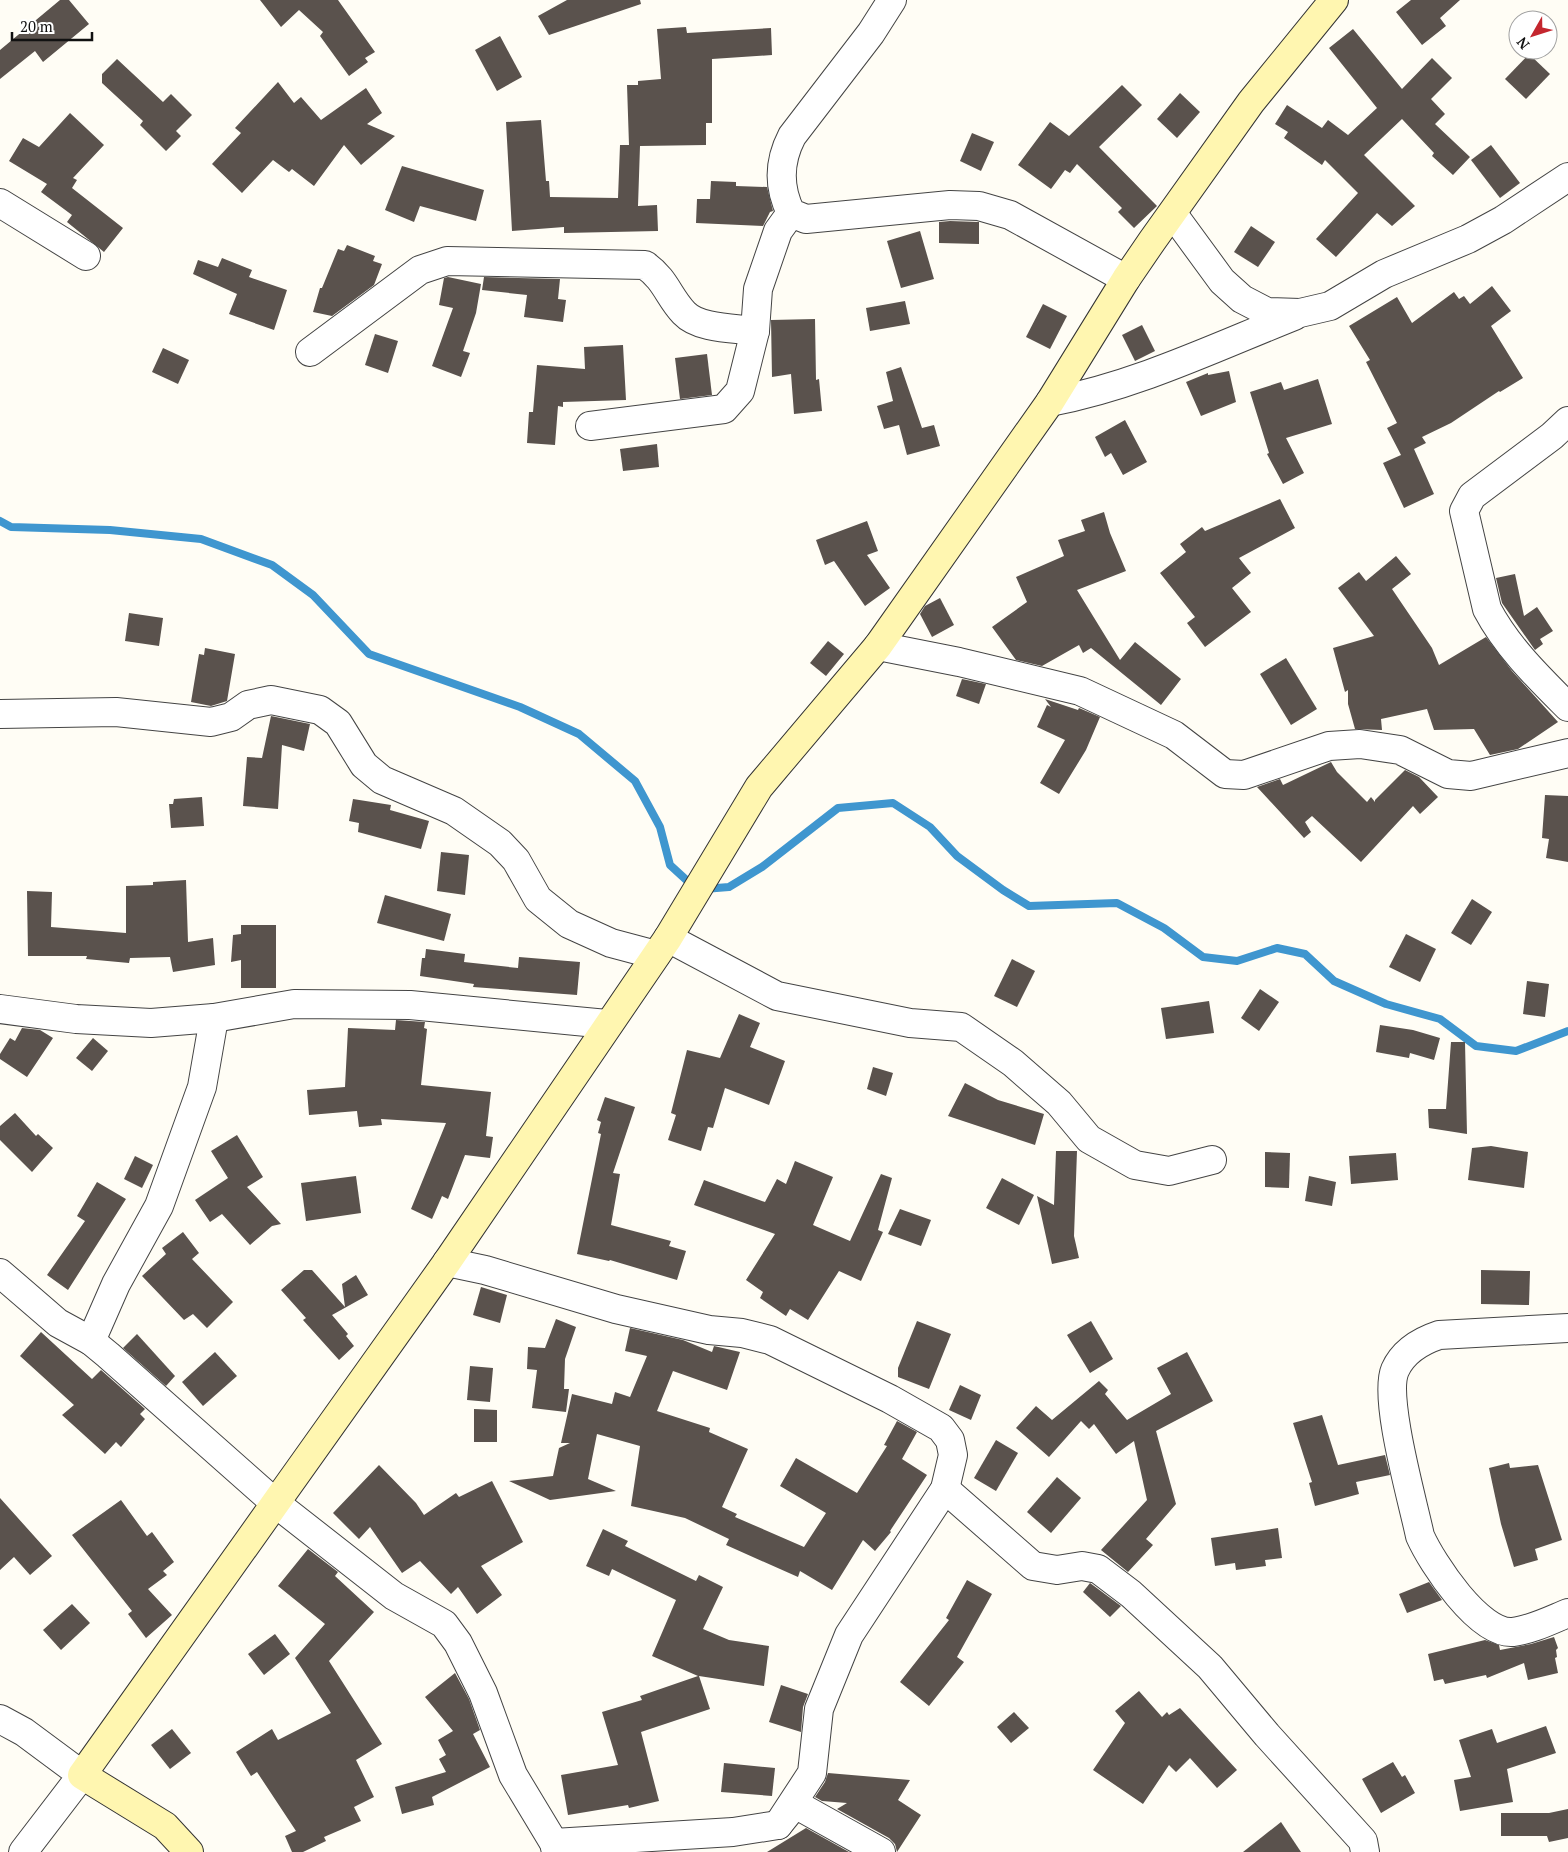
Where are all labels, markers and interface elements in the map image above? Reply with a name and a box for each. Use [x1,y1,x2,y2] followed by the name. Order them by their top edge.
[12,10,92,42] scale bar
[1508,10,1558,60] north arrow
[20,16,53,36] text: 20 m
[1512,33,1533,54] text: N

